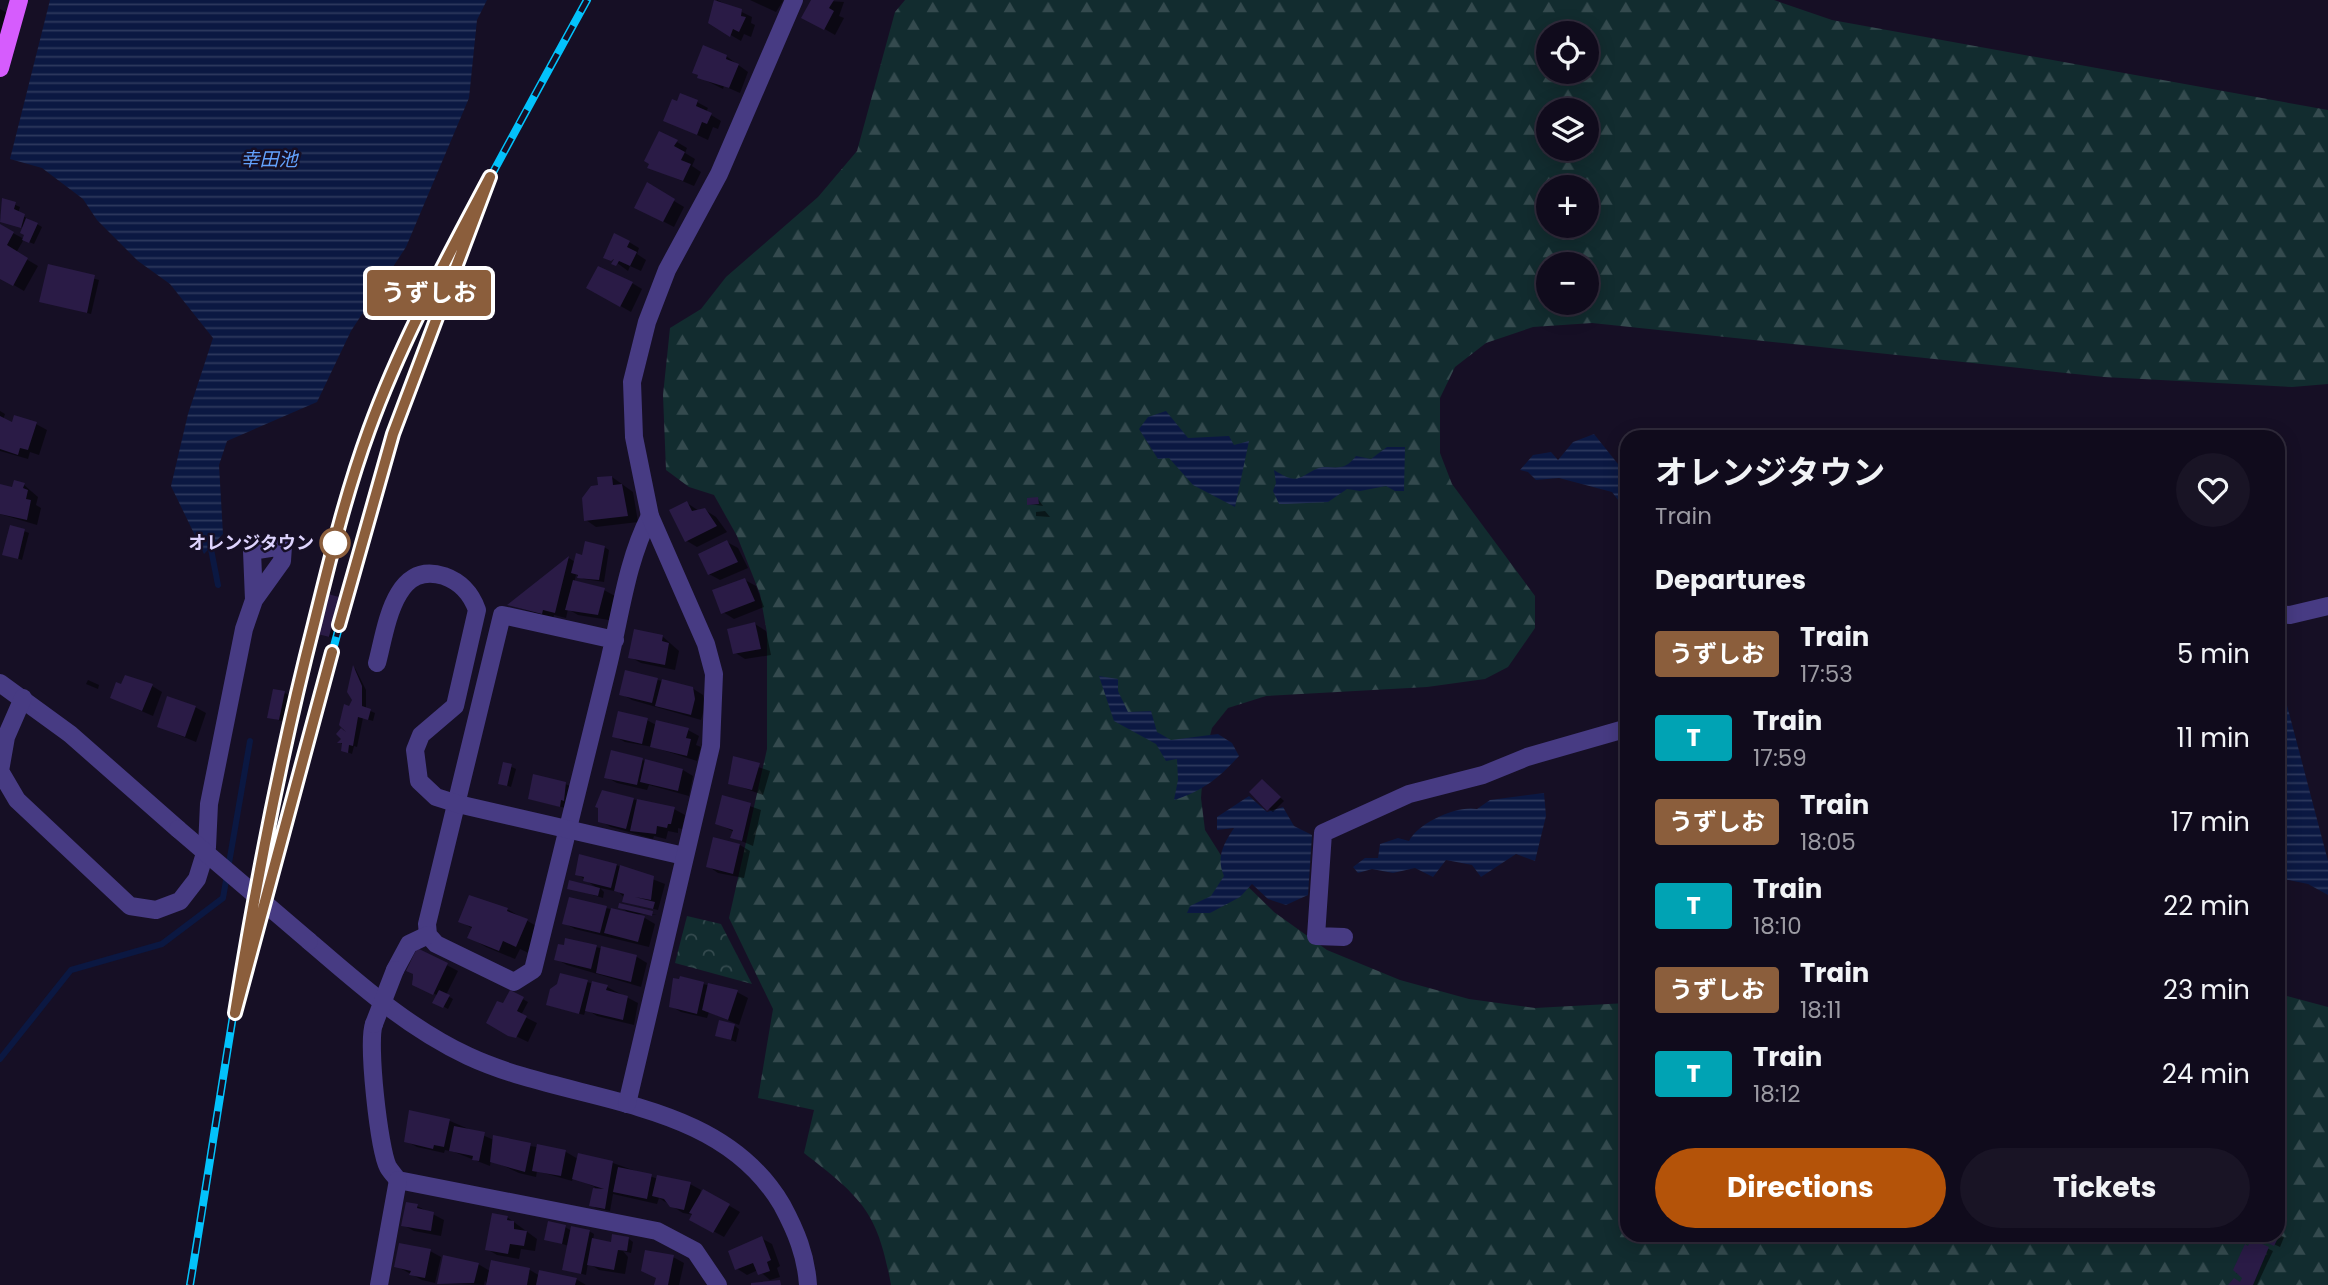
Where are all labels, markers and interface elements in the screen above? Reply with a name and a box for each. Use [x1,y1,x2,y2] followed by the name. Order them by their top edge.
[1536,21,1599,315] map controls
[1536,21,1599,84] button: locate
[1536,98,1599,161] button: layers
[240,146,299,173] water label: 幸田池
[1536,175,1599,238] button: +
[1536,252,1599,315] button: −
[380,270,478,316] line badge: うずしお
[381,276,477,309] text: うずしお
[1655,449,1885,496] text: オレンジタウン
[2176,453,2250,527] button: heart
[1655,500,1712,532] text: Train
[320,528,350,558] marker: オレンジタウン
[188,530,314,555] place label: オレンジタウン
[1655,562,1806,598] text: Departures
[1800,619,1869,655] text: Train
[2177,636,2250,672] text: 5 min
[1669,637,1765,670] text: うずしお
[1800,658,1853,690] text: 17:53
[1753,703,1822,739] text: Train
[2177,720,2250,756] text: 11 min
[1686,721,1701,754] text: T
[1753,742,1807,774] text: 17:59
[1800,787,1869,823] text: Train
[2171,804,2250,840] text: 17 min
[1669,805,1765,838] text: うずしお
[1800,826,1856,858] text: 18:05
[1753,871,1822,907] text: Train
[2163,888,2250,924] text: 22 min
[1686,889,1701,922] text: T
[1753,910,1802,942] text: 18:10
[1800,955,1869,991] text: Train
[2163,972,2250,1008] text: 23 min
[1669,973,1765,1006] text: うずしお
[1800,994,1842,1026] text: 18:11
[1753,1039,1822,1075] text: Train
[2162,1056,2250,1092] text: 24 min
[1686,1057,1701,1090] text: T
[1753,1078,1800,1110] text: 18:12
[1655,1148,1946,1228] button: Directions
[1960,1148,2250,1228] button: Tickets

